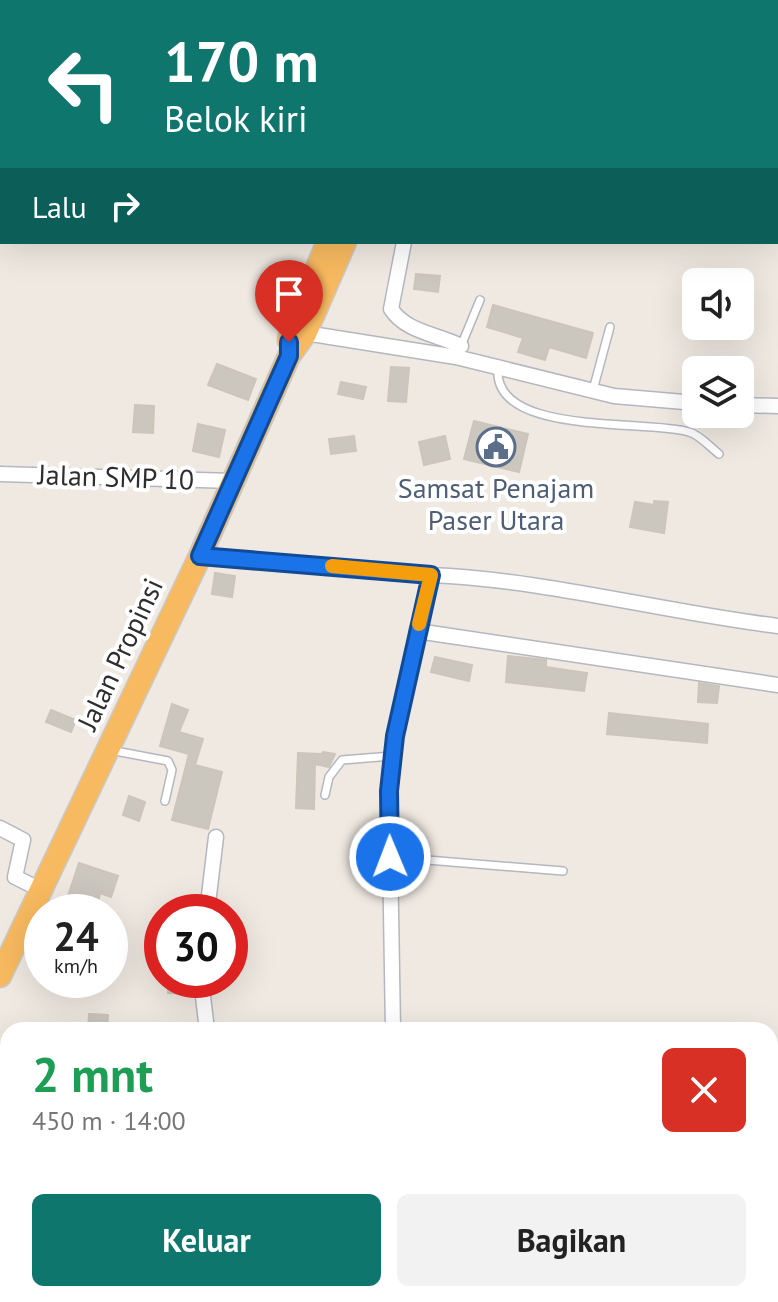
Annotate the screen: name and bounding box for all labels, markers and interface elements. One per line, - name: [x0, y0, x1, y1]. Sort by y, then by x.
- text: 170 m: [164, 25, 319, 97]
- icon: left: [32, 32, 136, 136]
- text: Belok kiri: [164, 95, 308, 142]
- icon: right: [103, 184, 147, 228]
- text: Lalu: [32, 187, 87, 226]
- pin: [255, 260, 323, 342]
- map controls: [682, 268, 754, 428]
- button: sound: [682, 268, 754, 340]
- icon: arrive: [267, 272, 311, 316]
- button: layers: [682, 356, 754, 428]
- public building icon: Samsat Penajam Paser Utara: [475, 426, 517, 468]
- street label: Jalan SMP 10: [36, 455, 195, 498]
- place label: Samsat Penajam Paser Utara: [398, 469, 594, 538]
- street label: Jalan Propinsi: [68, 572, 171, 737]
- position arrow: [348, 815, 432, 899]
- speed limit sign: 30: [144, 894, 248, 998]
- text: 24: [53, 910, 99, 962]
- text: km/h: [54, 953, 98, 979]
- text: 2 mnt: [32, 1043, 153, 1105]
- button: close: [662, 1048, 746, 1132]
- text: 450 m · 14:00: [32, 1104, 186, 1137]
- button: Keluar: [32, 1194, 381, 1286]
- button: Bagikan: [397, 1194, 746, 1286]

